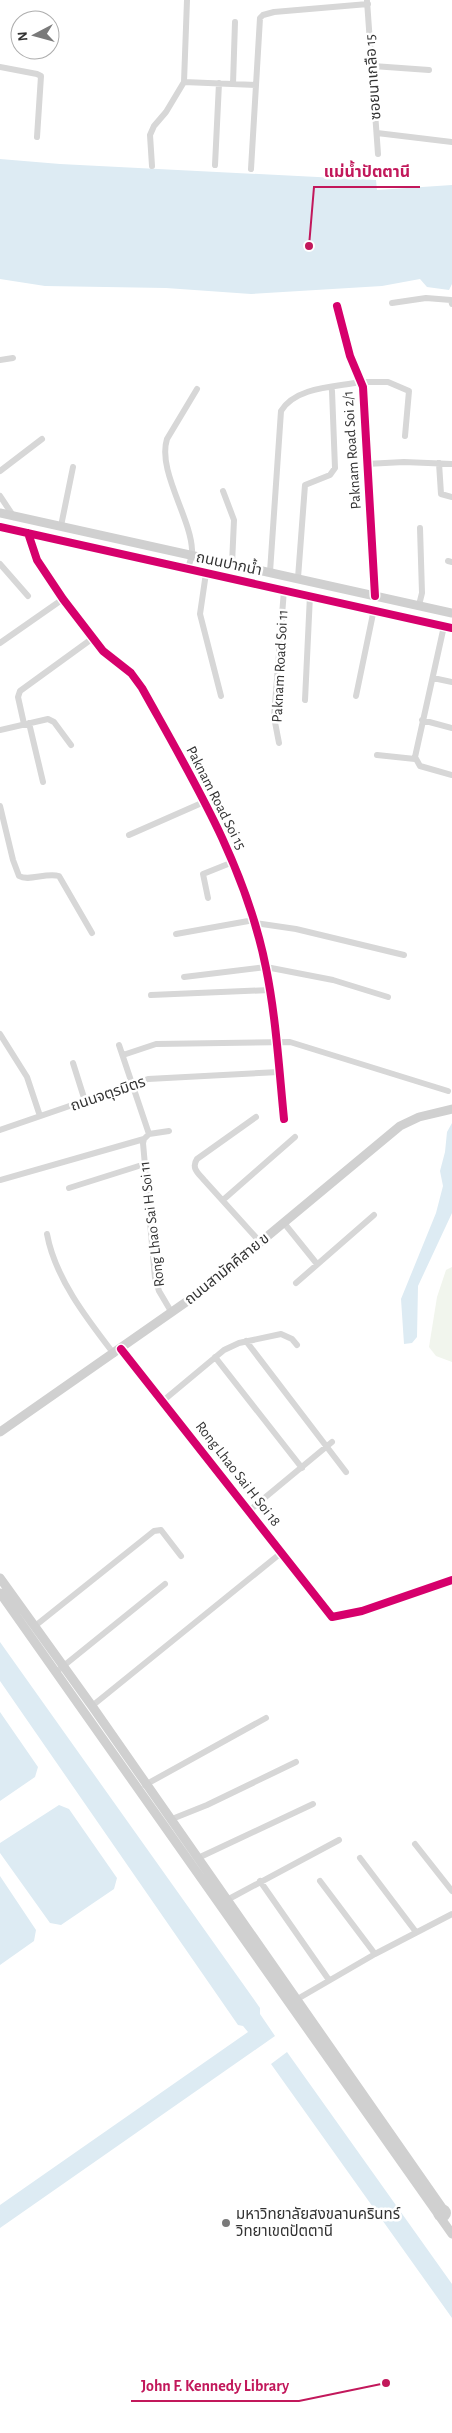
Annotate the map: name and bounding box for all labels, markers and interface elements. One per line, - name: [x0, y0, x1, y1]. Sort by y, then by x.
- north arrow: [10, 10, 60, 60]
- text: N: [16, 31, 31, 42]
- street label: ซอยนาเกลือ 15: [362, 34, 383, 120]
- callout: แม่น้ำปัตตานี: [314, 156, 420, 187]
- text: แม่น้ำปัตตานี: [324, 160, 410, 180]
- street label: Paknam Road Soi 2/1: [340, 390, 364, 510]
- street label: ถนนปากน้ำ: [195, 546, 264, 578]
- street label: Paknam Road Soi 11: [270, 609, 290, 723]
- street label: Paknam Road Soi 15: [183, 744, 249, 852]
- street label: ถนนจตุรมิตร: [69, 1074, 148, 1115]
- street label: Rong Lhao Sai H Soi 11: [137, 1160, 167, 1288]
- street label: ถนนสามัคคีสาย ข: [181, 1230, 272, 1308]
- street label: Rong Lhao Sai H Soi 18: [193, 1419, 283, 1529]
- place label: มหาวิทยาลัยสงขลานครินทร์ วิทยาเขตปัตตานี: [236, 2206, 401, 2239]
- marker: มหาวิทยาลัยสงขลานครินทร์ วิทยาเขตปัตตานี: [220, 2217, 232, 2229]
- callout: John F. Kennedy Library: [131, 2370, 299, 2401]
- text: John F. Kennedy Library: [141, 2378, 290, 2395]

